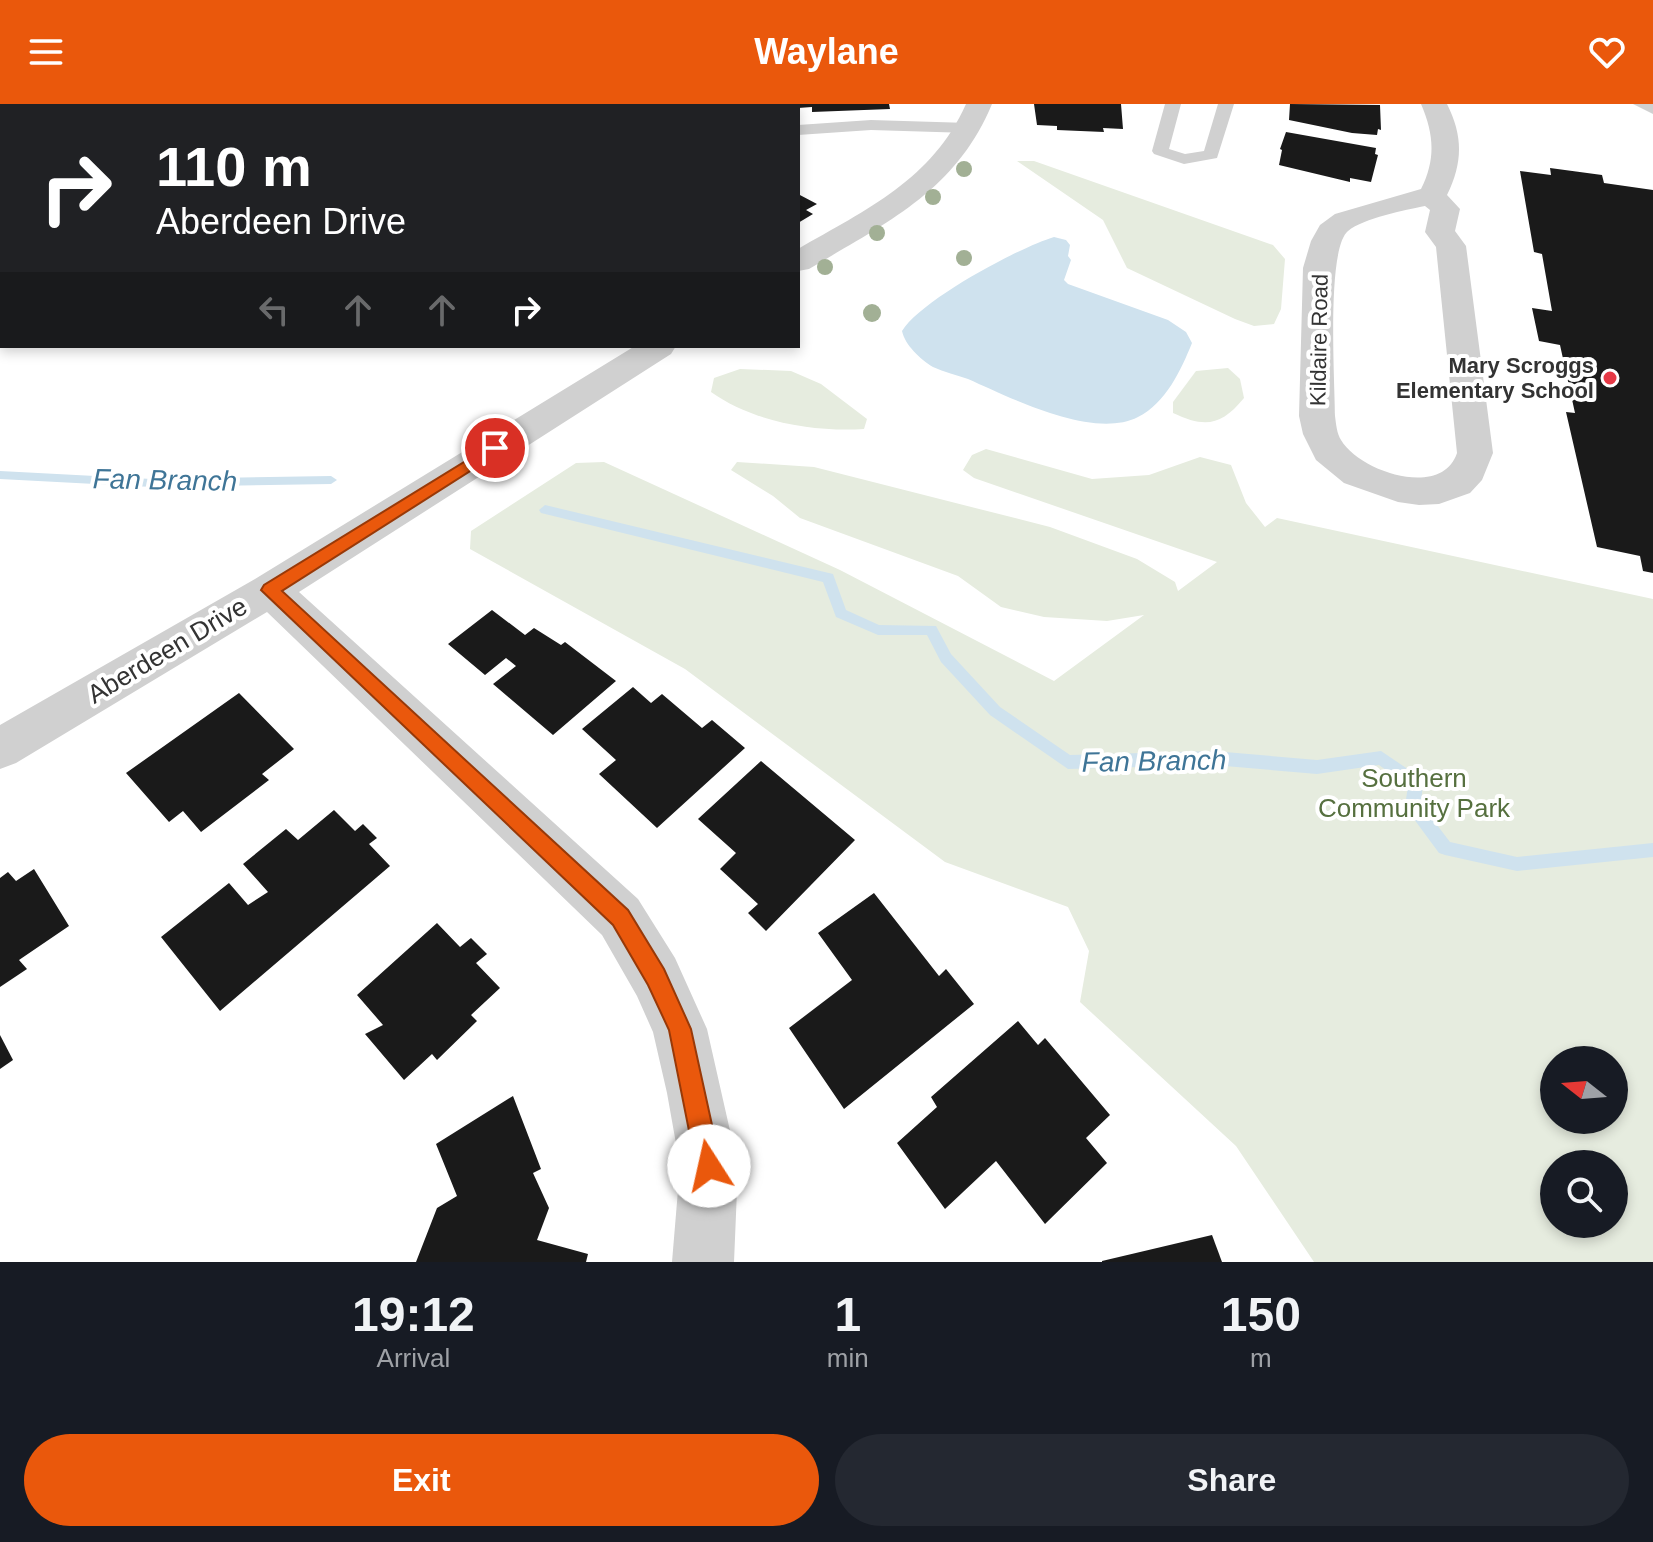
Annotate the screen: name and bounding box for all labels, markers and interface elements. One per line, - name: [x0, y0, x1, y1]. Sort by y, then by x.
- icon: menu: [24, 30, 68, 74]
- icon: heart: [1585, 30, 1629, 74]
- text: Waylane: [754, 31, 899, 72]
- text: 110 m: [156, 135, 312, 198]
- icon: right: [24, 136, 128, 240]
- text: Aberdeen Drive: [156, 201, 406, 242]
- street label: Kildaire Road: [1305, 274, 1333, 406]
- icon: left: [252, 288, 296, 332]
- icon: ahead: [336, 288, 380, 332]
- icon: ahead: [420, 288, 464, 332]
- icon: right: [504, 288, 548, 332]
- place label: Mary Scroggs Elementary School: [1396, 353, 1594, 403]
- marker: Mary Scroggs Elementary School: [1601, 369, 1619, 387]
- pin: [461, 414, 529, 482]
- icon: arrive: [473, 426, 517, 470]
- water label: Fan Branch: [92, 463, 238, 497]
- street label: Aberdeen Drive: [82, 591, 252, 709]
- water label: Fan Branch: [1081, 744, 1227, 778]
- park label: Southern Community Park: [1318, 763, 1511, 823]
- north arrow: [1540, 1046, 1628, 1134]
- map controls: [1540, 1046, 1628, 1238]
- position arrow: [667, 1124, 751, 1208]
- button: search: [1540, 1150, 1628, 1238]
- text: 19:12: [352, 1288, 475, 1341]
- text: 1: [834, 1288, 861, 1341]
- text: 150: [1221, 1288, 1301, 1341]
- text: Arrival: [377, 1343, 450, 1373]
- text: min: [827, 1343, 869, 1373]
- text: m: [1250, 1343, 1272, 1373]
- button: Exit: [24, 1434, 819, 1526]
- button: Share: [835, 1434, 1629, 1526]

